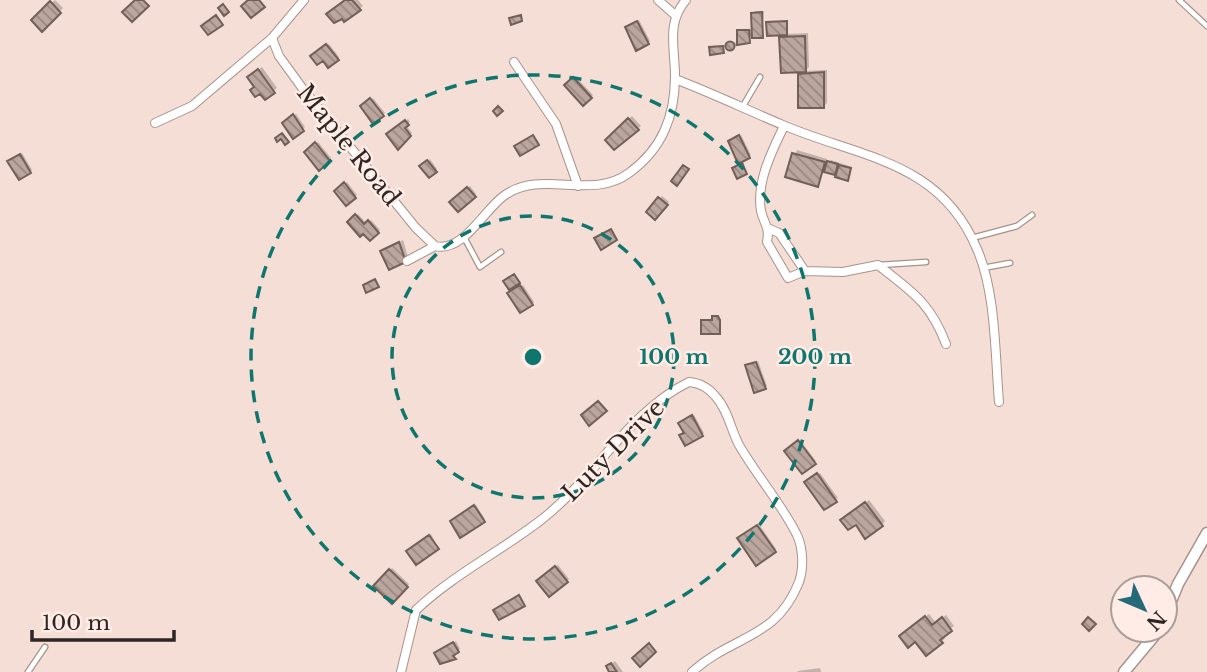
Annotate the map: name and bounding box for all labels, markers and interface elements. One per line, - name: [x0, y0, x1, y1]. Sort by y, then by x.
- street label: Maple Road: [291, 78, 407, 212]
- text: 100 m: [639, 344, 709, 370]
- text: 200 m: [778, 344, 852, 370]
- centre of rings: [521, 345, 545, 369]
- street label: Luty Drive: [556, 393, 670, 507]
- north arrow: [1109, 574, 1179, 644]
- scale bar: [32, 598, 173, 642]
- text: N: [1141, 606, 1170, 635]
- text: 100 m: [42, 610, 110, 636]

